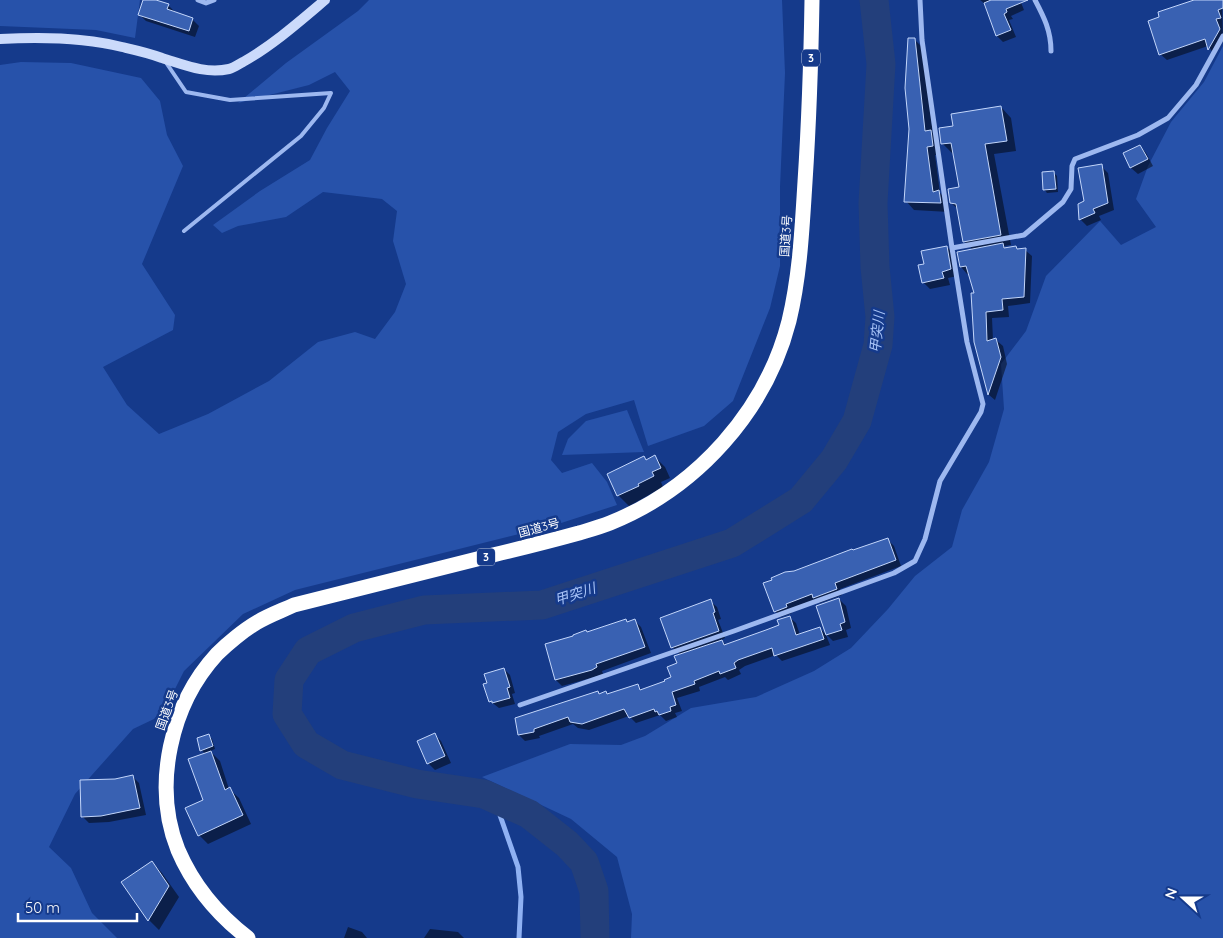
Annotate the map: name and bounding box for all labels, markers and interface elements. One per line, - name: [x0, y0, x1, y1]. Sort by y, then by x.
- road number: 3: [802, 49, 820, 66]
- street label: 国道3号: [777, 214, 794, 258]
- water label: 甲突川: [866, 308, 888, 354]
- street label: 国道3号: [517, 515, 561, 540]
- road number: 3: [477, 548, 495, 566]
- water label: 甲突川: [552, 578, 600, 609]
- street label: 国道3号: [152, 687, 181, 732]
- north arrow: [1158, 873, 1208, 923]
- text: N: [1161, 885, 1181, 901]
- scale bar: [18, 890, 136, 922]
- text: 50 m: [25, 898, 60, 917]

